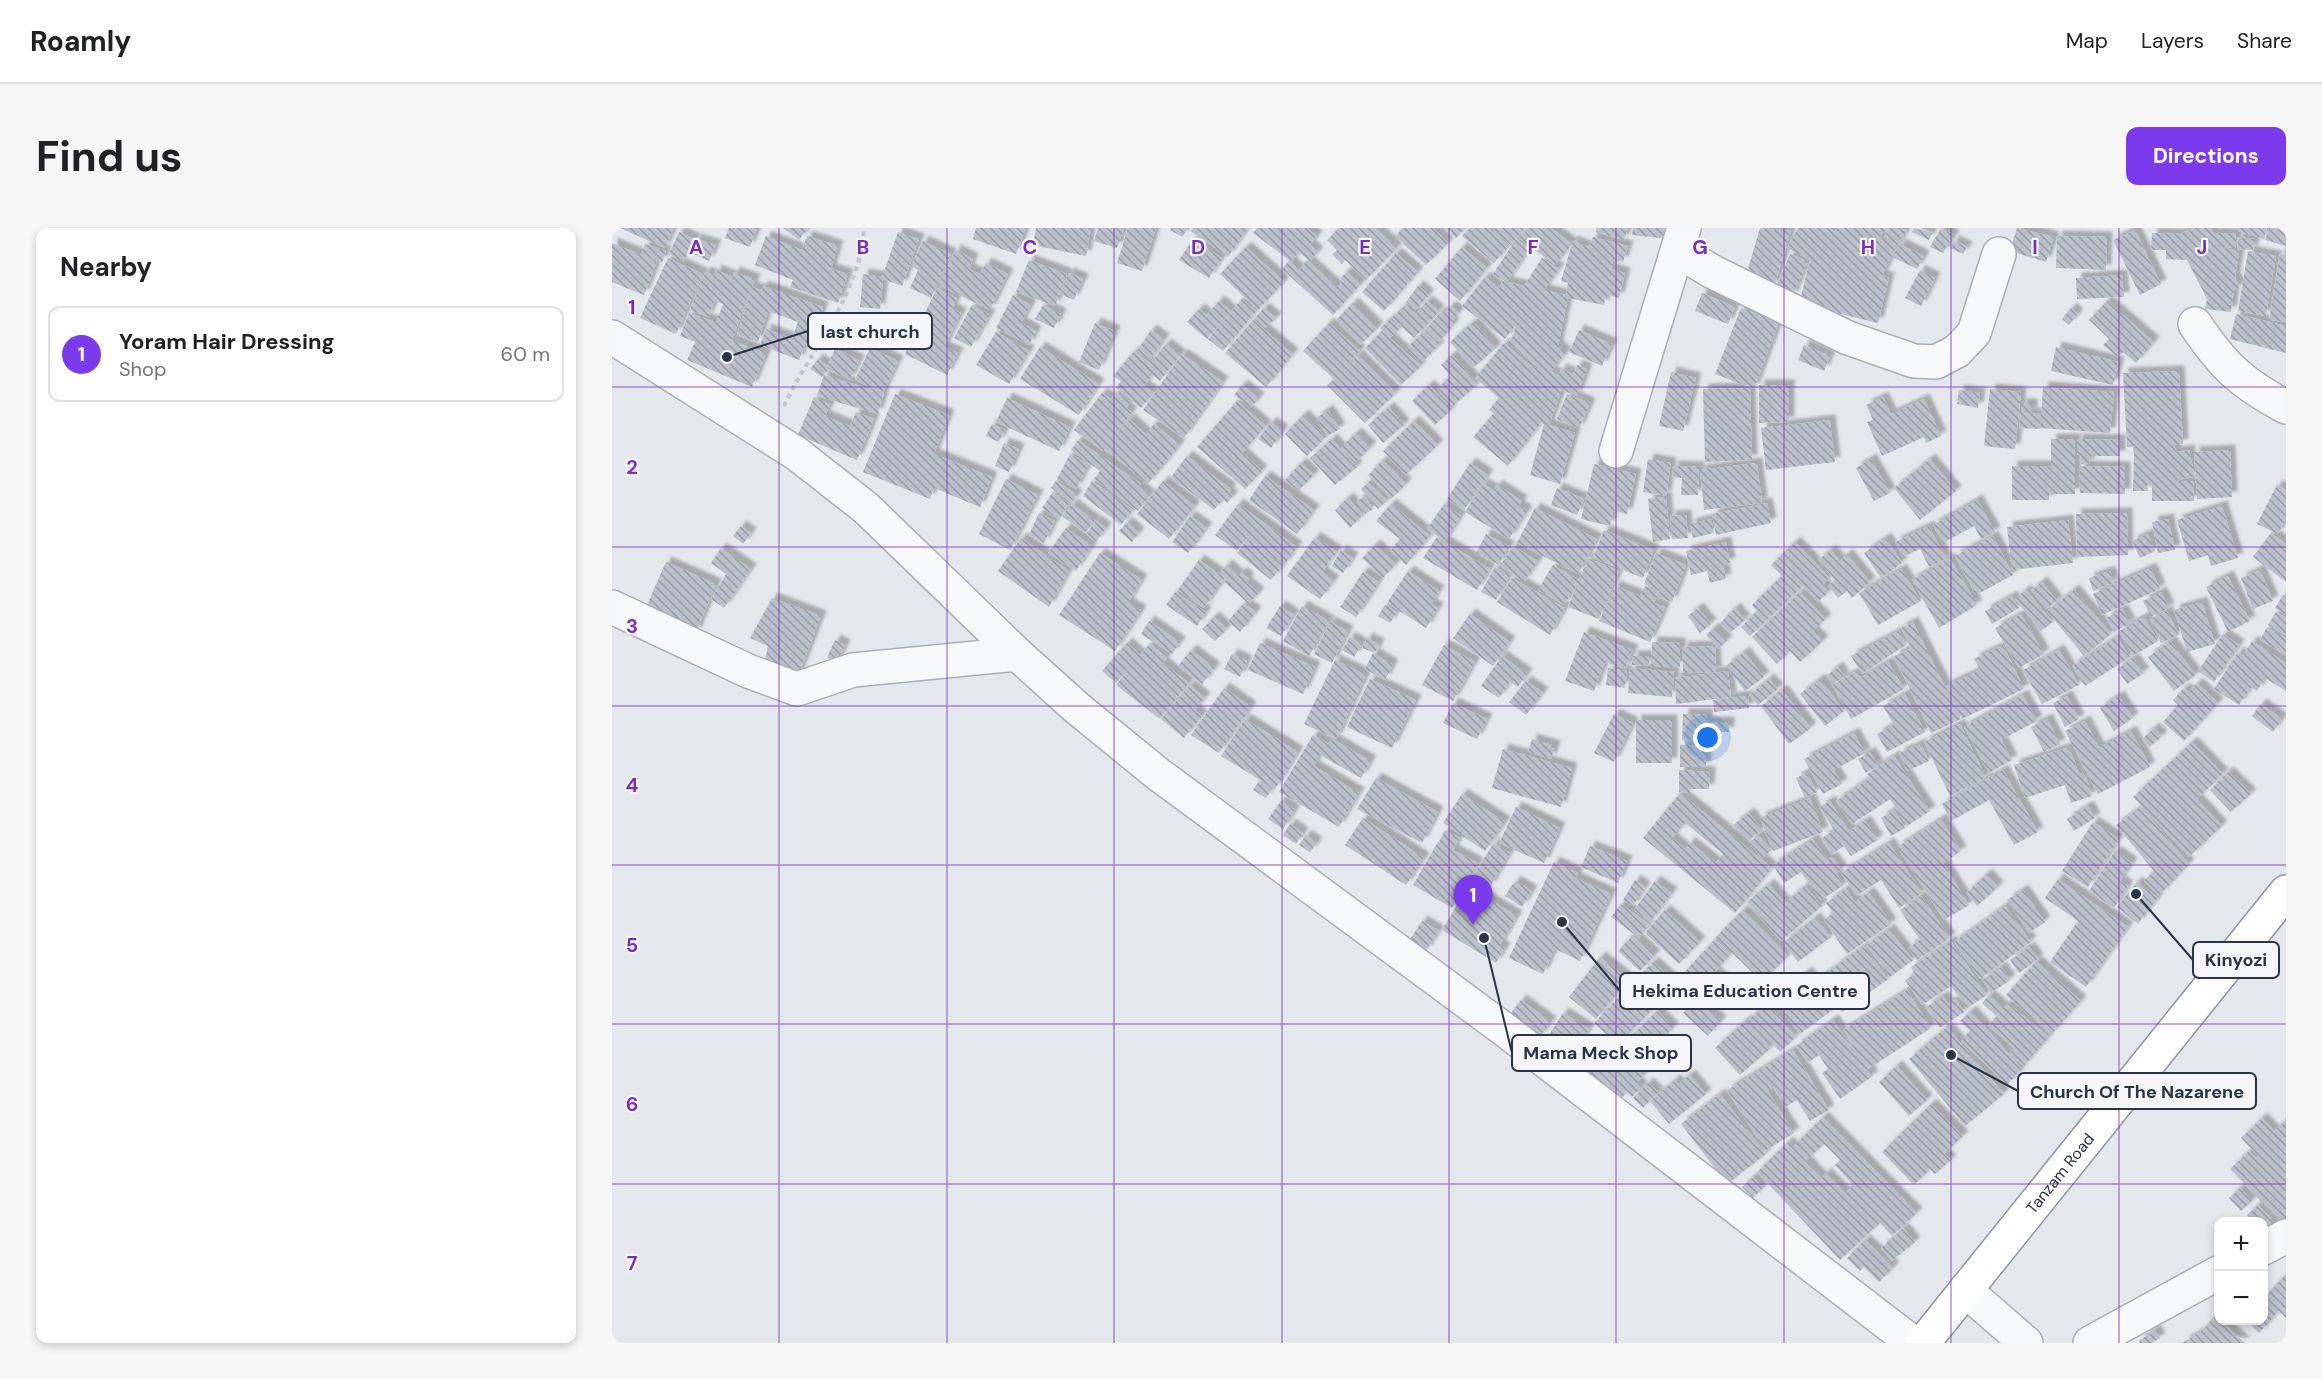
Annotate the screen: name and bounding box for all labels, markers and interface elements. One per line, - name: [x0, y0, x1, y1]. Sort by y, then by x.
- text: Roamly: [30, 23, 131, 60]
- text: Map: [2066, 27, 2108, 55]
- text: Layers: [2141, 27, 2204, 55]
- text: Share: [2237, 27, 2292, 55]
- button: Directions: [2126, 127, 2286, 185]
- text: Find us: [36, 129, 182, 184]
- text: A: [689, 234, 703, 260]
- text: B: [857, 234, 869, 260]
- text: C: [1023, 234, 1037, 260]
- text: D: [1191, 234, 1205, 260]
- text: E: [1359, 234, 1371, 260]
- text: F: [1527, 234, 1539, 260]
- text: G: [1692, 234, 1708, 260]
- text: H: [1861, 234, 1875, 260]
- text: I: [2032, 234, 2038, 260]
- text: J: [2197, 234, 2207, 260]
- text: Nearby: [60, 250, 152, 284]
- text: 1: [628, 294, 636, 320]
- callout: last church: [808, 313, 932, 349]
- text: last church: [820, 320, 920, 344]
- text: Yoram Hair Dressing: [119, 327, 335, 356]
- text: 1: [78, 341, 85, 367]
- text: 60 m: [501, 341, 550, 367]
- text: Shop: [119, 356, 166, 382]
- text: 2: [626, 454, 638, 480]
- text: 3: [626, 613, 638, 639]
- your location: [1693, 723, 1722, 752]
- text: 4: [626, 772, 639, 798]
- pin: 1: [1454, 876, 1492, 925]
- text: 5: [626, 932, 638, 958]
- callout: Kinyozi: [2193, 942, 2279, 978]
- text: Kinyozi: [2205, 948, 2267, 972]
- callout: Hekima Education Centre: [1620, 973, 1869, 1009]
- text: Hekima Education Centre: [1632, 979, 1858, 1003]
- callout: Mama Meck Shop: [1512, 1035, 1691, 1071]
- text: Mama Meck Shop: [1523, 1041, 1679, 1065]
- callout: Church Of The Nazarene: [2018, 1073, 2256, 1109]
- text: Church Of The Nazarene: [2030, 1080, 2244, 1104]
- text: 6: [626, 1091, 638, 1117]
- street label: Tanzam Road: [2021, 1129, 2099, 1218]
- map controls: [2214, 1217, 2268, 1325]
- button: +: [2214, 1217, 2268, 1271]
- text: 7: [627, 1250, 638, 1276]
- button: −: [2214, 1271, 2268, 1325]

